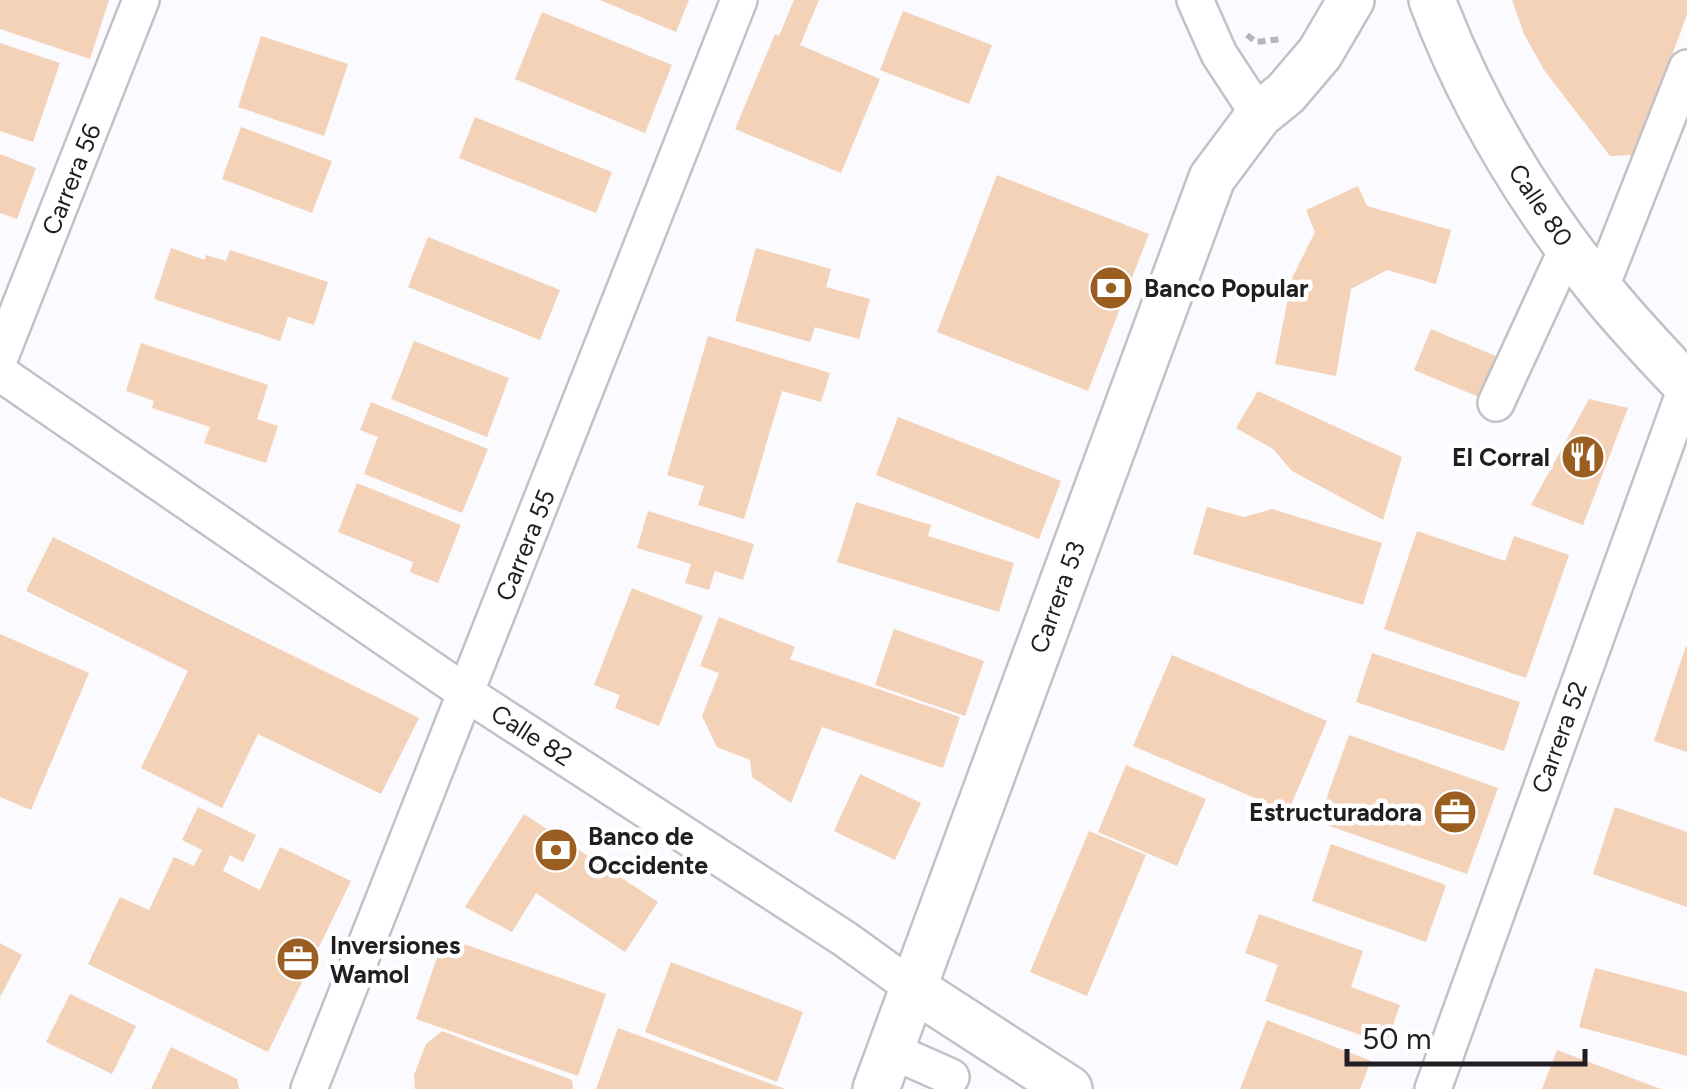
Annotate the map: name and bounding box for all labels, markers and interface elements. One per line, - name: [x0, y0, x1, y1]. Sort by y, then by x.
- street label: Carrera 56: [35, 119, 107, 239]
- street label: Calle 80: [1503, 158, 1579, 252]
- bank icon: Banco Popular: [1088, 265, 1134, 311]
- place label: Banco Popular: [1144, 273, 1309, 303]
- restaurant icon: El Corral: [1560, 434, 1606, 480]
- place label: El Corral: [1452, 442, 1550, 472]
- street label: Carrera 55: [489, 485, 561, 605]
- street label: Carrera 53: [1023, 537, 1091, 657]
- street label: Carrera 52: [1525, 677, 1593, 797]
- street label: Calle 82: [486, 698, 578, 772]
- office icon: Estructuradora: [1432, 789, 1478, 835]
- place label: Estructuradora: [1249, 797, 1422, 827]
- place label: Banco de Occidente: [588, 821, 708, 880]
- bank icon: Banco de Occidente: [533, 827, 579, 873]
- place label: Inversiones Wamol: [330, 930, 461, 989]
- office icon: Inversiones Wamol: [275, 936, 321, 982]
- scale bar: [1347, 1004, 1584, 1066]
- text: 50 m: [1362, 1020, 1431, 1057]

